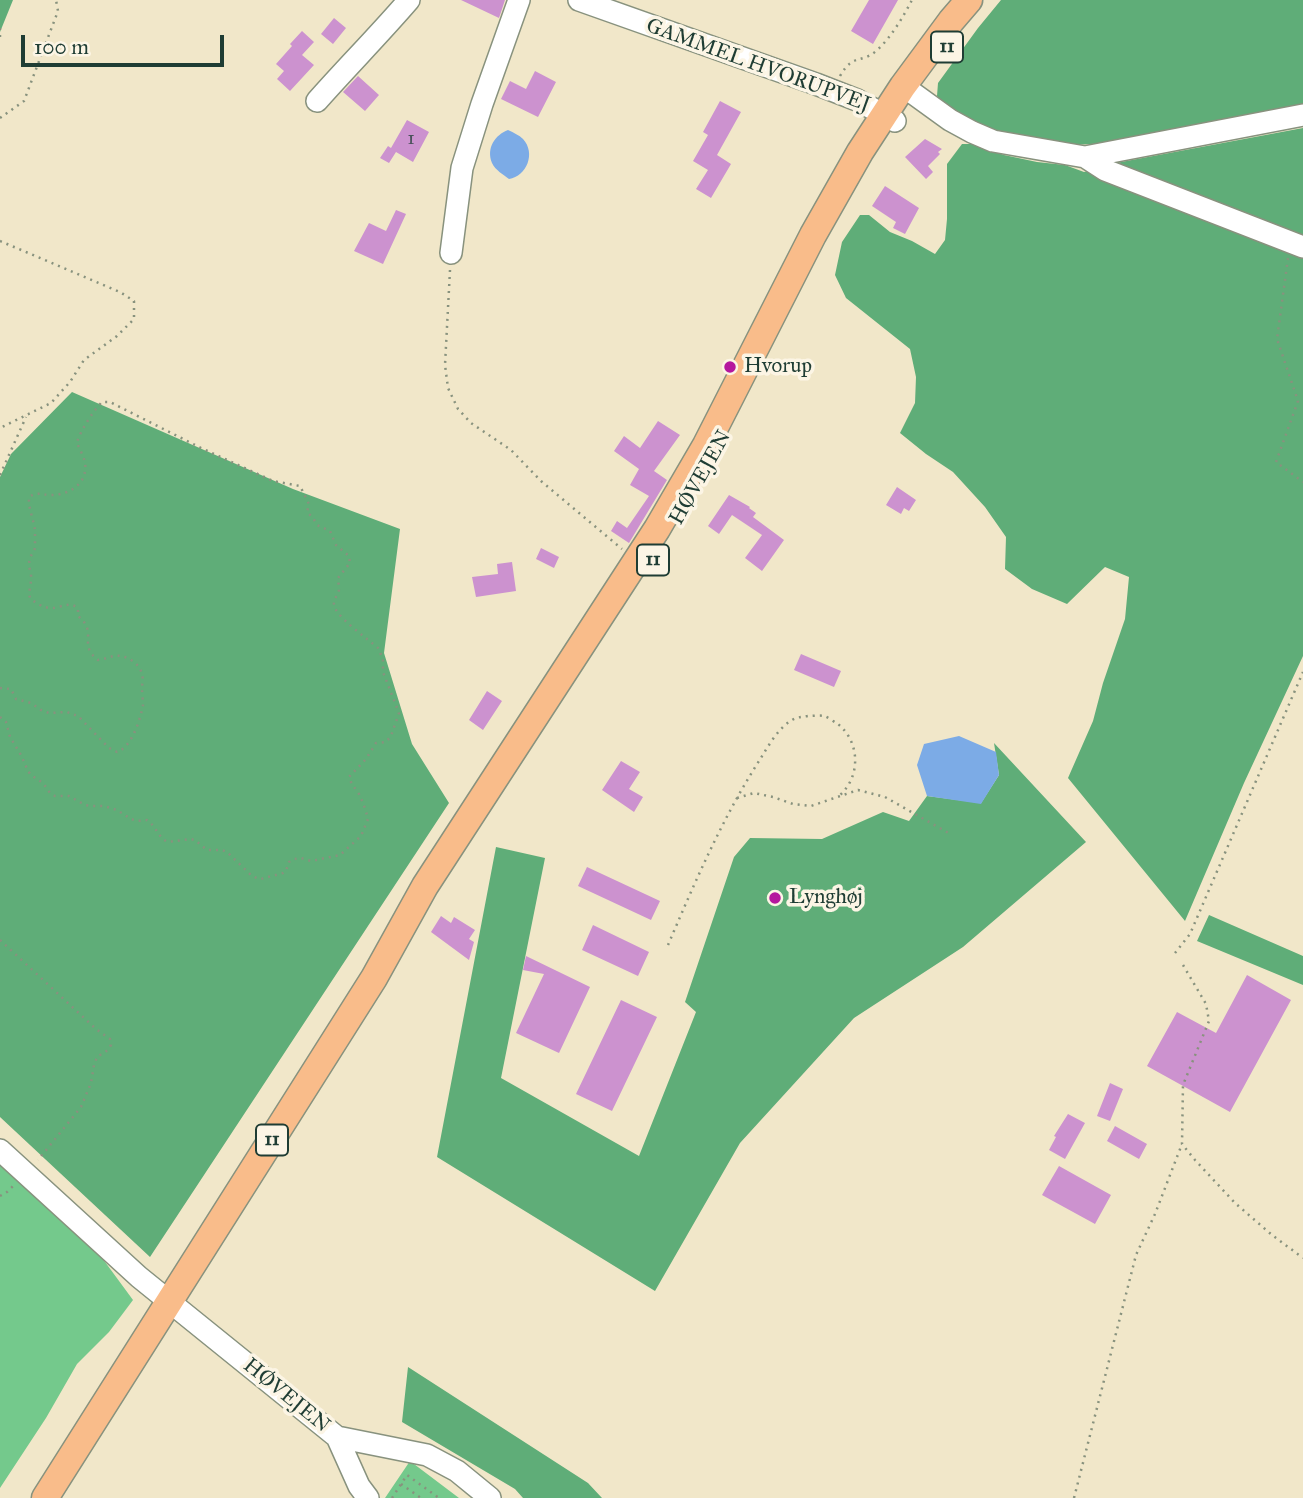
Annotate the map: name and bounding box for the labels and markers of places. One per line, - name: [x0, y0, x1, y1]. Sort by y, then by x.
- place label: Hvorup: [744, 354, 812, 380]
- marker: Hvorup: [722, 359, 738, 375]
- place label: Lynghøj: [789, 885, 863, 911]
- marker: Lynghøj: [767, 890, 783, 906]

